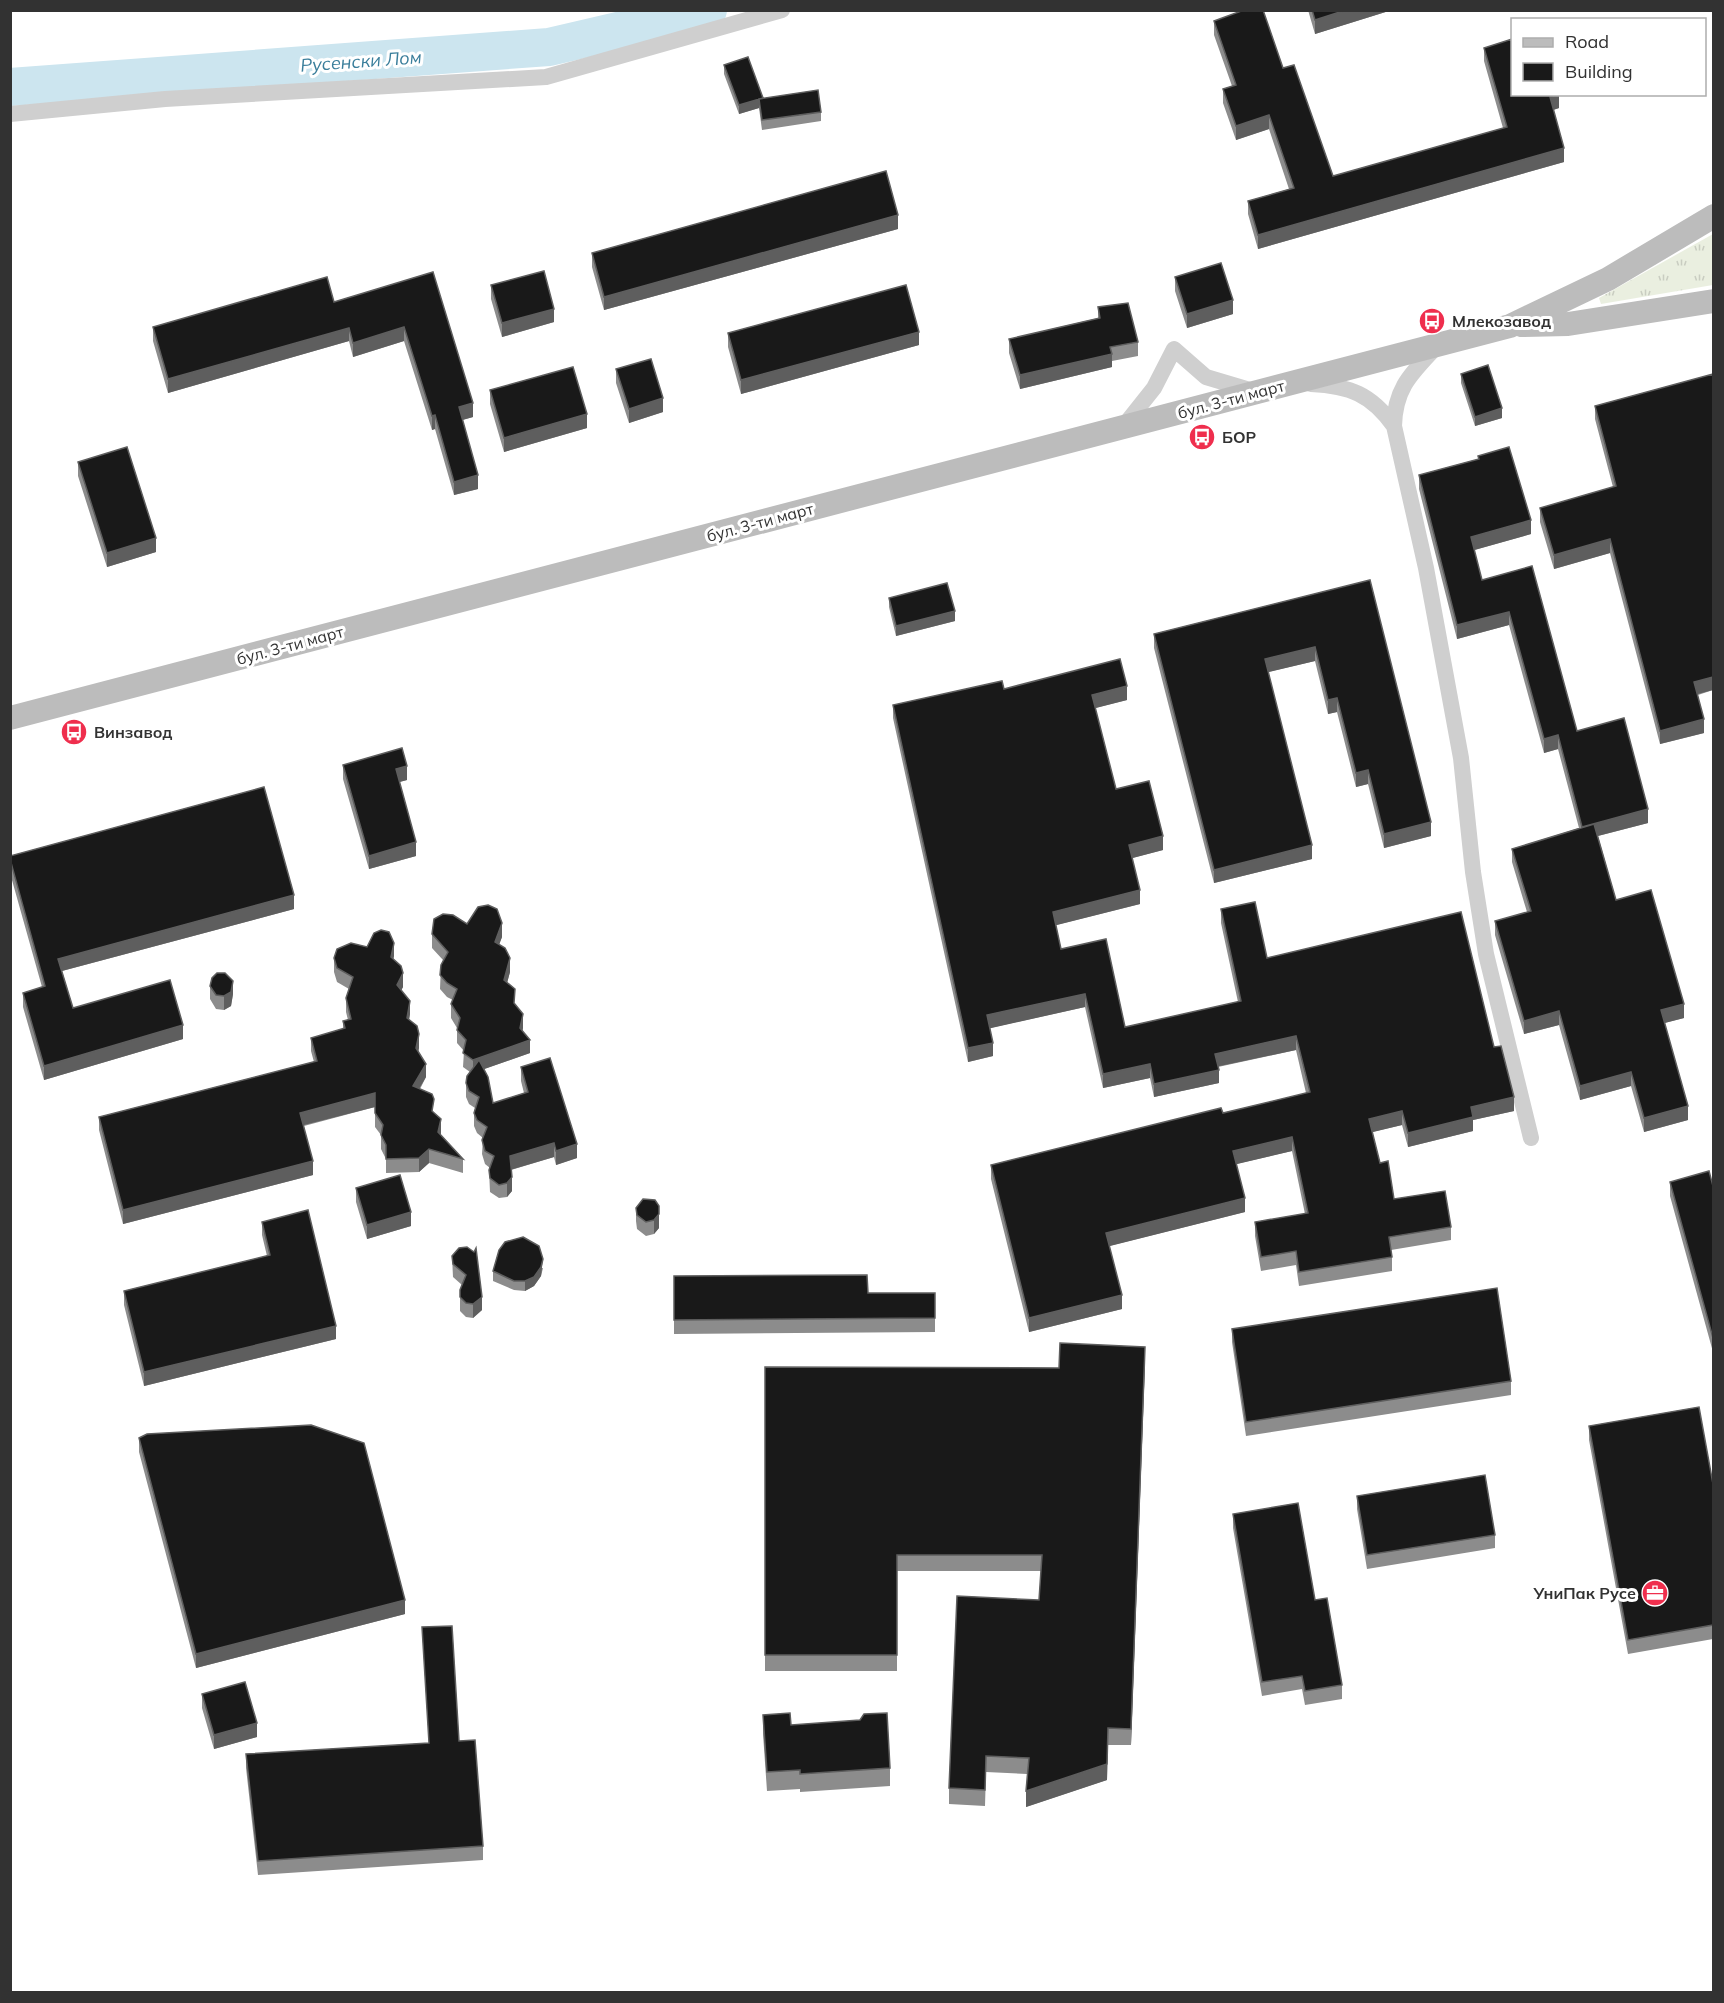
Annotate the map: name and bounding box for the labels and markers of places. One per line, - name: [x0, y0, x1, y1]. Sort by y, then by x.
- bus stop icon: Млекозавод: [1417, 306, 1447, 336]
- place label: Млекозавод: [1452, 311, 1551, 331]
- bus stop icon: БОР: [1187, 422, 1217, 452]
- place label: БОР: [1222, 427, 1257, 447]
- bus stop icon: Винзавод: [59, 717, 89, 747]
- place label: Винзавод: [94, 722, 172, 742]
- office icon: УниПак Русе: [1640, 1578, 1670, 1608]
- place label: УниПак Русе: [1532, 1583, 1636, 1603]

